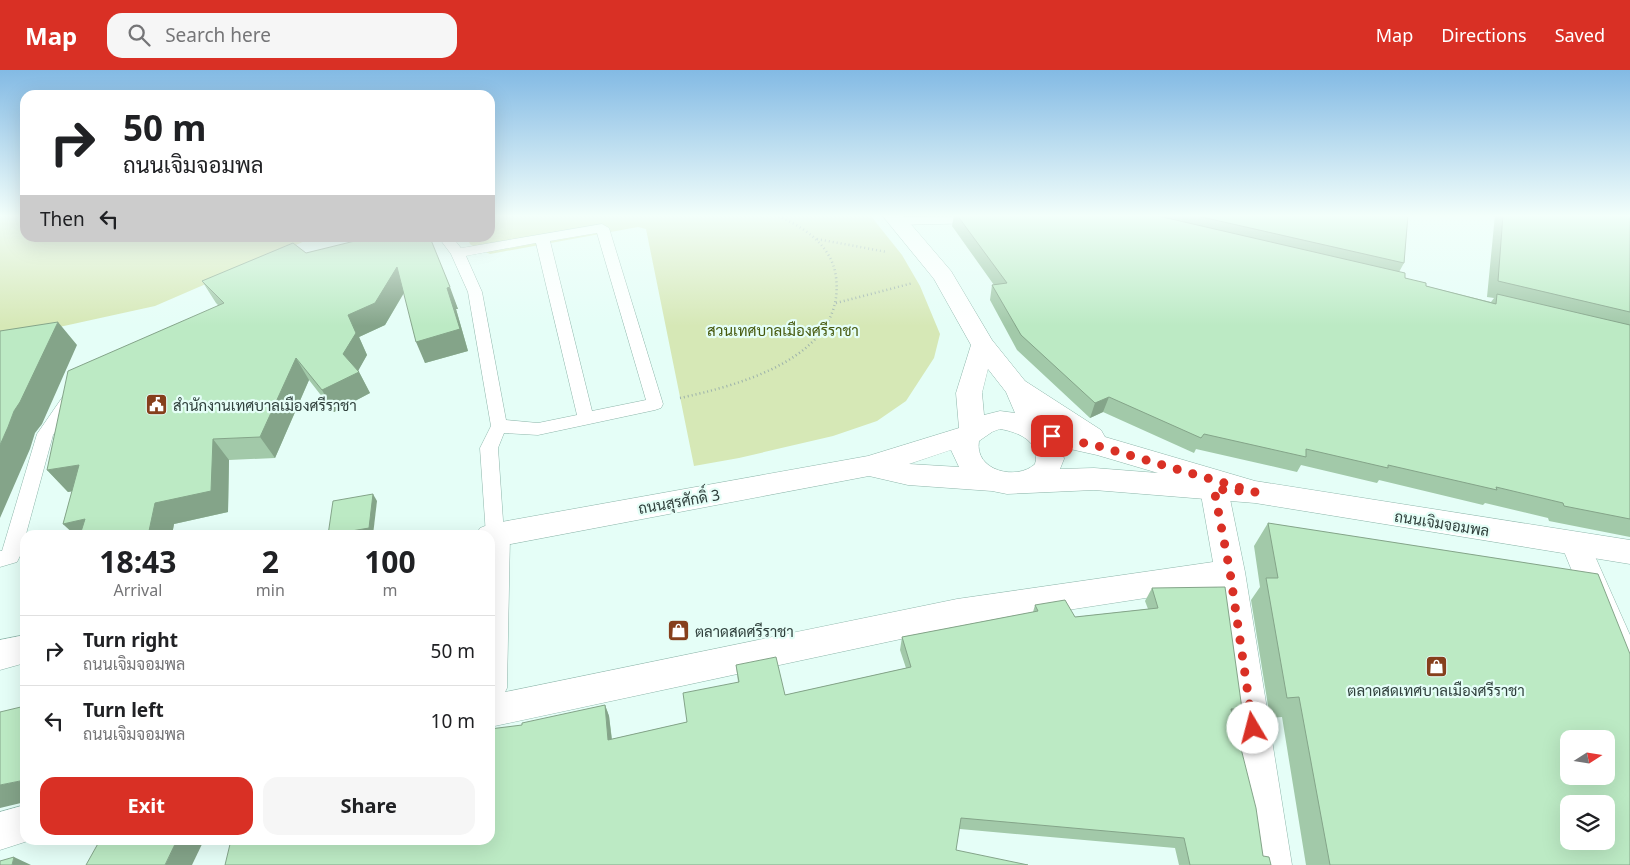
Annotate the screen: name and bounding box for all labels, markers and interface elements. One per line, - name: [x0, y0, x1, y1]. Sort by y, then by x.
- search box: [107, 13, 457, 58]
- text: Map: [25, 19, 77, 52]
- icon: search: [125, 21, 153, 49]
- text: Search here: [165, 22, 271, 48]
- text: Map: [1376, 23, 1413, 47]
- text: Directions: [1441, 23, 1527, 47]
- text: Saved: [1555, 23, 1605, 47]
- text: 50 m: [123, 104, 206, 151]
- icon: right: [40, 110, 105, 175]
- text: ถนนเจิมจอมพล: [123, 149, 264, 179]
- icon: left: [95, 205, 123, 233]
- text: Then: [40, 206, 85, 232]
- park label: สวนเทศบาลเมืองศรีราชา: [707, 320, 859, 340]
- public building icon: สำนักงานเทศบาลเมืองศรีราชา: [145, 393, 169, 417]
- place label: สำนักงานเทศบาลเมืองศรีราชา: [173, 395, 357, 415]
- pin: [1031, 415, 1073, 457]
- icon: arrive: [1038, 422, 1066, 450]
- street label: ถนนสุรศักดิ์ 3: [636, 480, 722, 520]
- street label: ถนนเจิมจอมพล: [1393, 506, 1491, 540]
- text: 18:43: [99, 541, 176, 582]
- text: 2: [262, 541, 279, 582]
- text: 100: [364, 541, 416, 582]
- text: Arrival: [113, 579, 162, 601]
- text: min: [256, 579, 285, 601]
- text: m: [382, 579, 397, 601]
- shop icon: ตลาดสดศรีราชา: [667, 619, 691, 643]
- place label: ตลาดสดศรีราชา: [695, 621, 794, 641]
- text: Turn right: [83, 627, 178, 653]
- icon: right: [40, 637, 68, 665]
- text: 50 m: [431, 638, 475, 664]
- text: ถนนเจิมจอมพล: [83, 653, 185, 675]
- shop icon: ตลาดสดเทศบาลเมืองศรีราชา: [1424, 655, 1448, 679]
- place label: ตลาดสดเทศบาลเมืองศรีราชา: [1347, 680, 1525, 700]
- text: Turn left: [83, 697, 164, 723]
- position arrow: [1226, 701, 1278, 753]
- icon: left: [40, 707, 68, 735]
- text: 10 m: [431, 708, 475, 734]
- text: ถนนเจิมจอมพล: [83, 723, 185, 745]
- north arrow: [1560, 730, 1615, 785]
- map controls: [1560, 730, 1615, 850]
- button: Exit: [40, 777, 253, 835]
- button: Share: [263, 777, 475, 835]
- button: layers: [1560, 795, 1615, 850]

